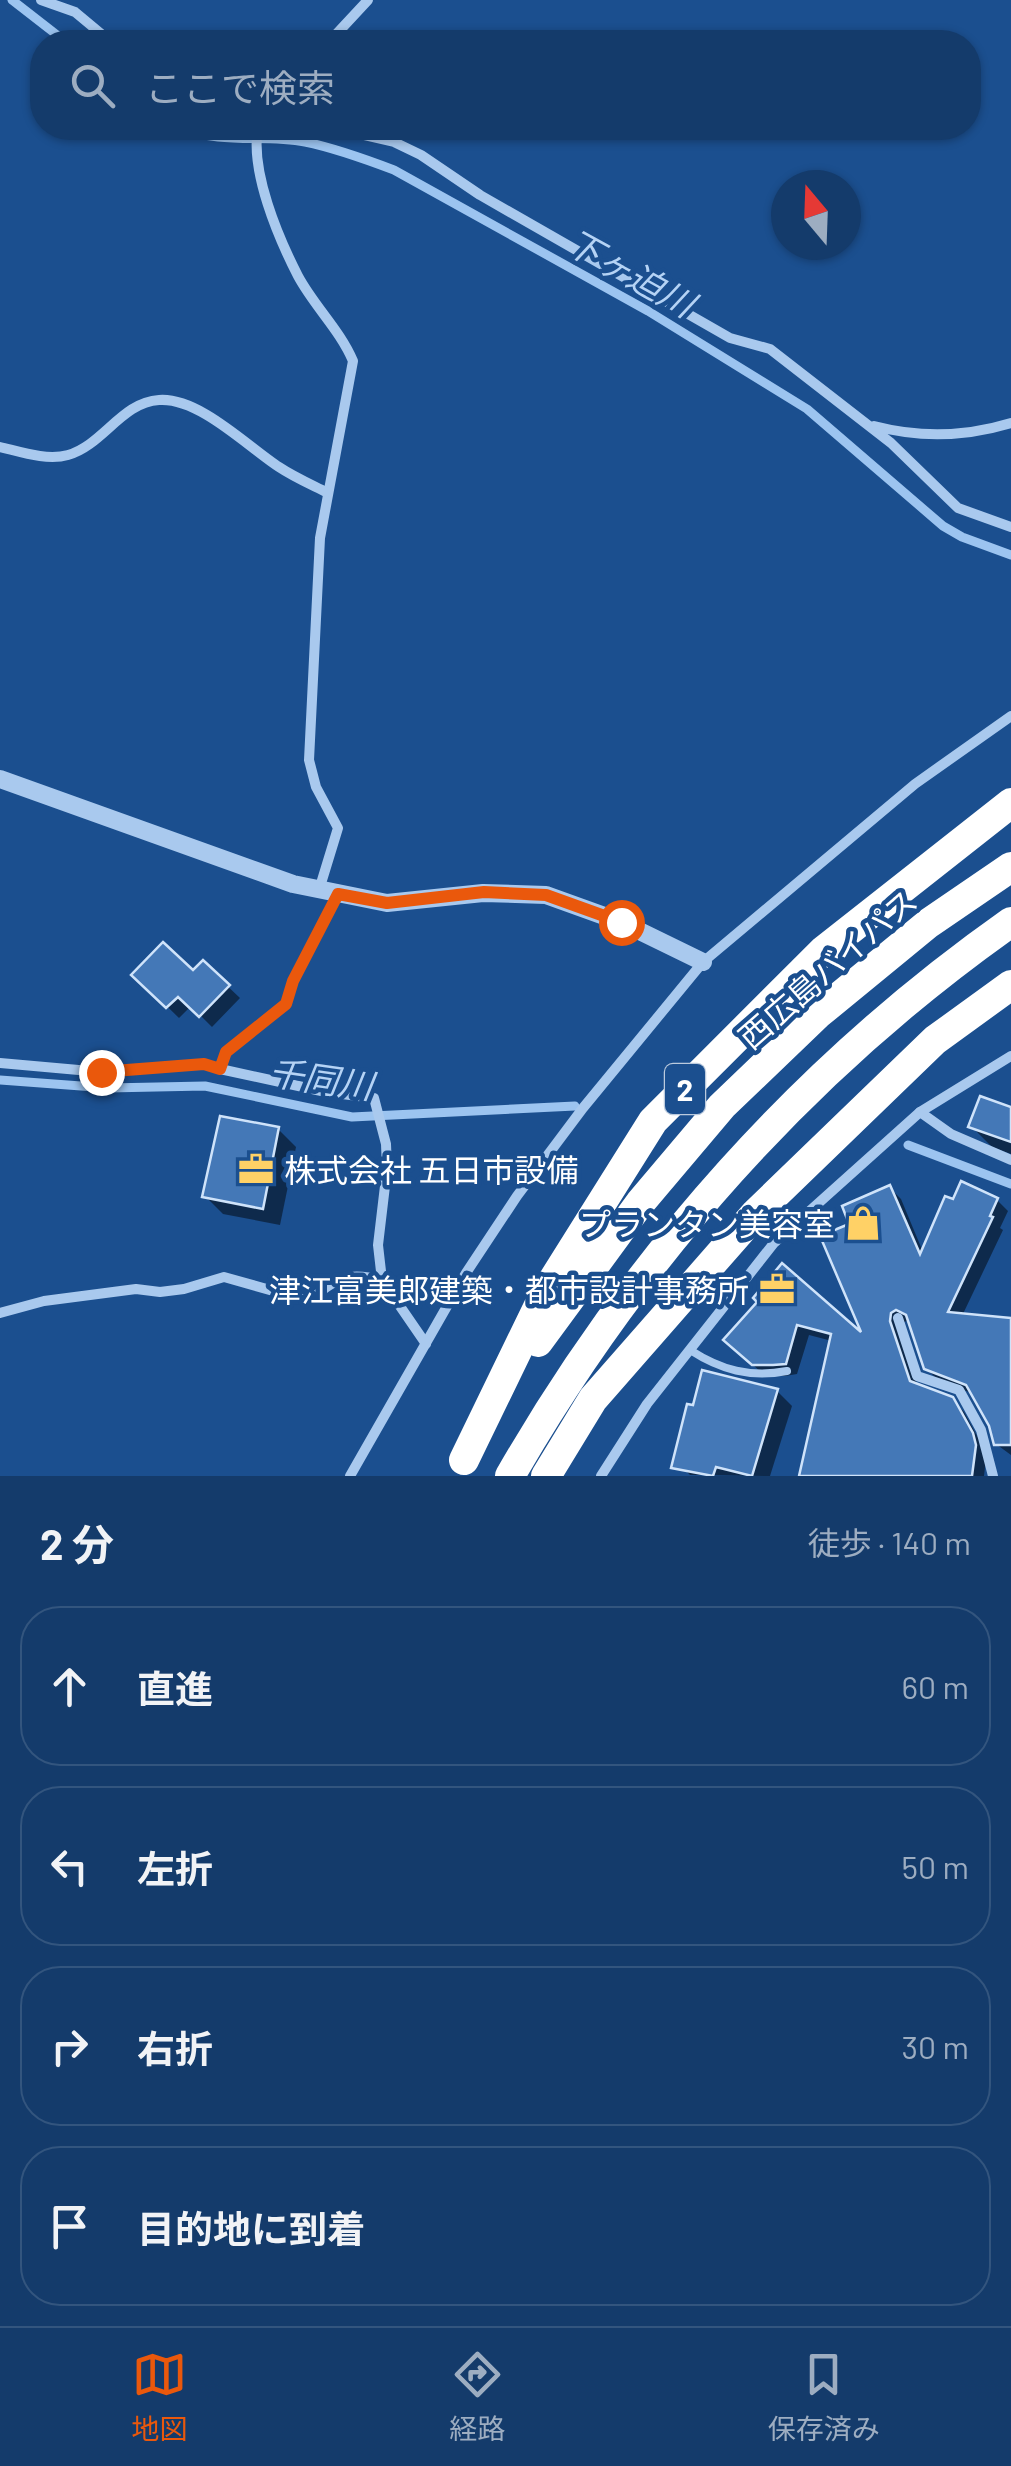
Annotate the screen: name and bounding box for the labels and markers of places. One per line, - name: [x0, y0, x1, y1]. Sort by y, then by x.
- office icon: 株式会社 五日市設備: [237, 1150, 275, 1188]
- place label: 株式会社 五日市設備: [284, 1150, 578, 1188]
- place label: プランタン美容室: [579, 1204, 835, 1242]
- shop icon: プランタン美容室: [844, 1204, 882, 1242]
- place label: 津江富美郎建築・都市設計事務所: [269, 1270, 749, 1308]
- office icon: 津江富美郎建築・都市設計事務所: [758, 1270, 796, 1308]

